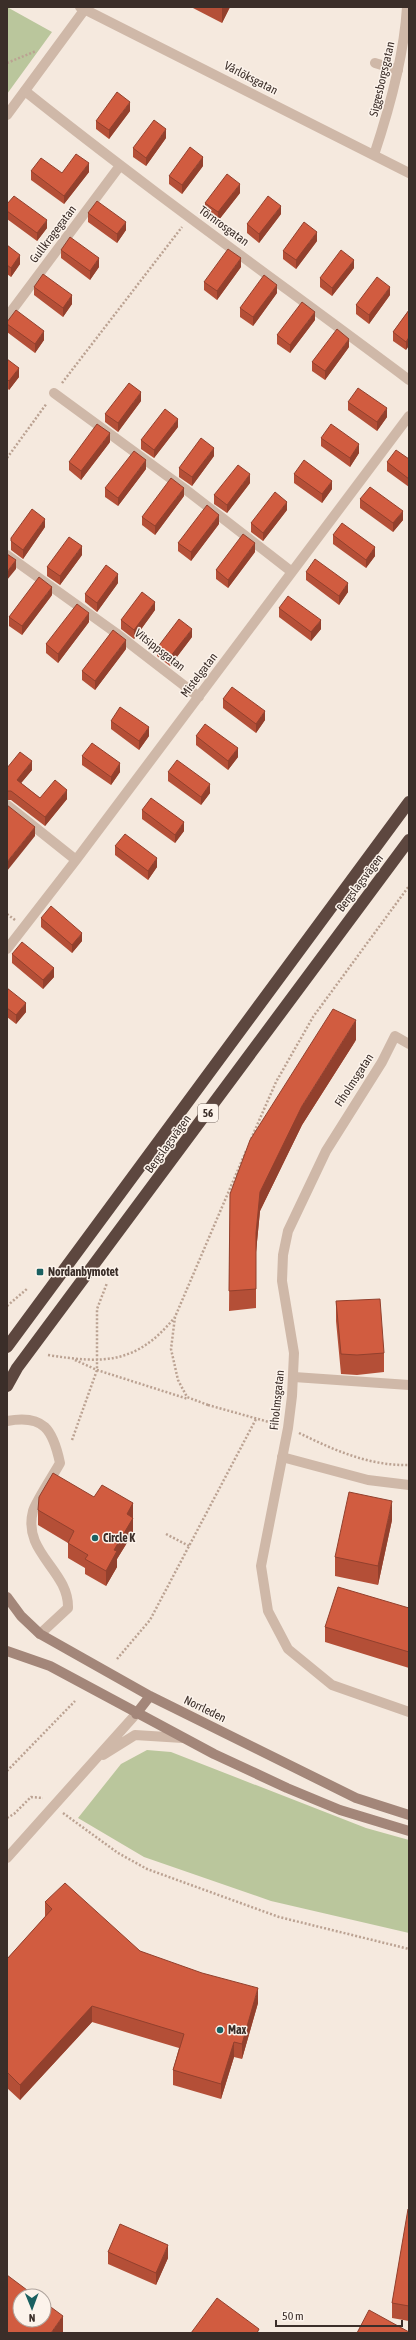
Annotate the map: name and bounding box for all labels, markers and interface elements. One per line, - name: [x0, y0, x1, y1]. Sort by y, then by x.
- street label: Siggesborgsgatan: [367, 40, 397, 118]
- street label: Vårlöksgatan: [222, 59, 280, 97]
- street label: Gullkragegatan: [27, 202, 79, 266]
- street label: Törnrosgatan: [196, 203, 252, 249]
- street label: Vitsippsgatan: [132, 626, 188, 674]
- street label: Mistelgatan: [178, 650, 220, 700]
- street label: Bergslagsvägen: [334, 851, 386, 915]
- street label: Fiholmsgatan: [332, 1051, 376, 1109]
- road number: 56: [198, 1104, 218, 1122]
- street label: Bergslagsvägen: [142, 1112, 194, 1176]
- place label: Nordanbymotet: [48, 1265, 119, 1279]
- marker: Nordanbymotet: [35, 1267, 45, 1277]
- street label: Fiholmsgatan: [267, 1369, 287, 1431]
- place label: Circle K: [103, 1531, 135, 1545]
- marker: Circle K: [90, 1533, 100, 1543]
- street label: Norrleden: [182, 1693, 228, 1725]
- place label: Max: [228, 2023, 247, 2037]
- marker: Max: [215, 2025, 225, 2035]
- north arrow: [12, 2288, 52, 2328]
- scale bar: [276, 2302, 402, 2328]
- text: 50 m: [282, 2309, 304, 2323]
- text: N: [29, 2312, 36, 2324]

